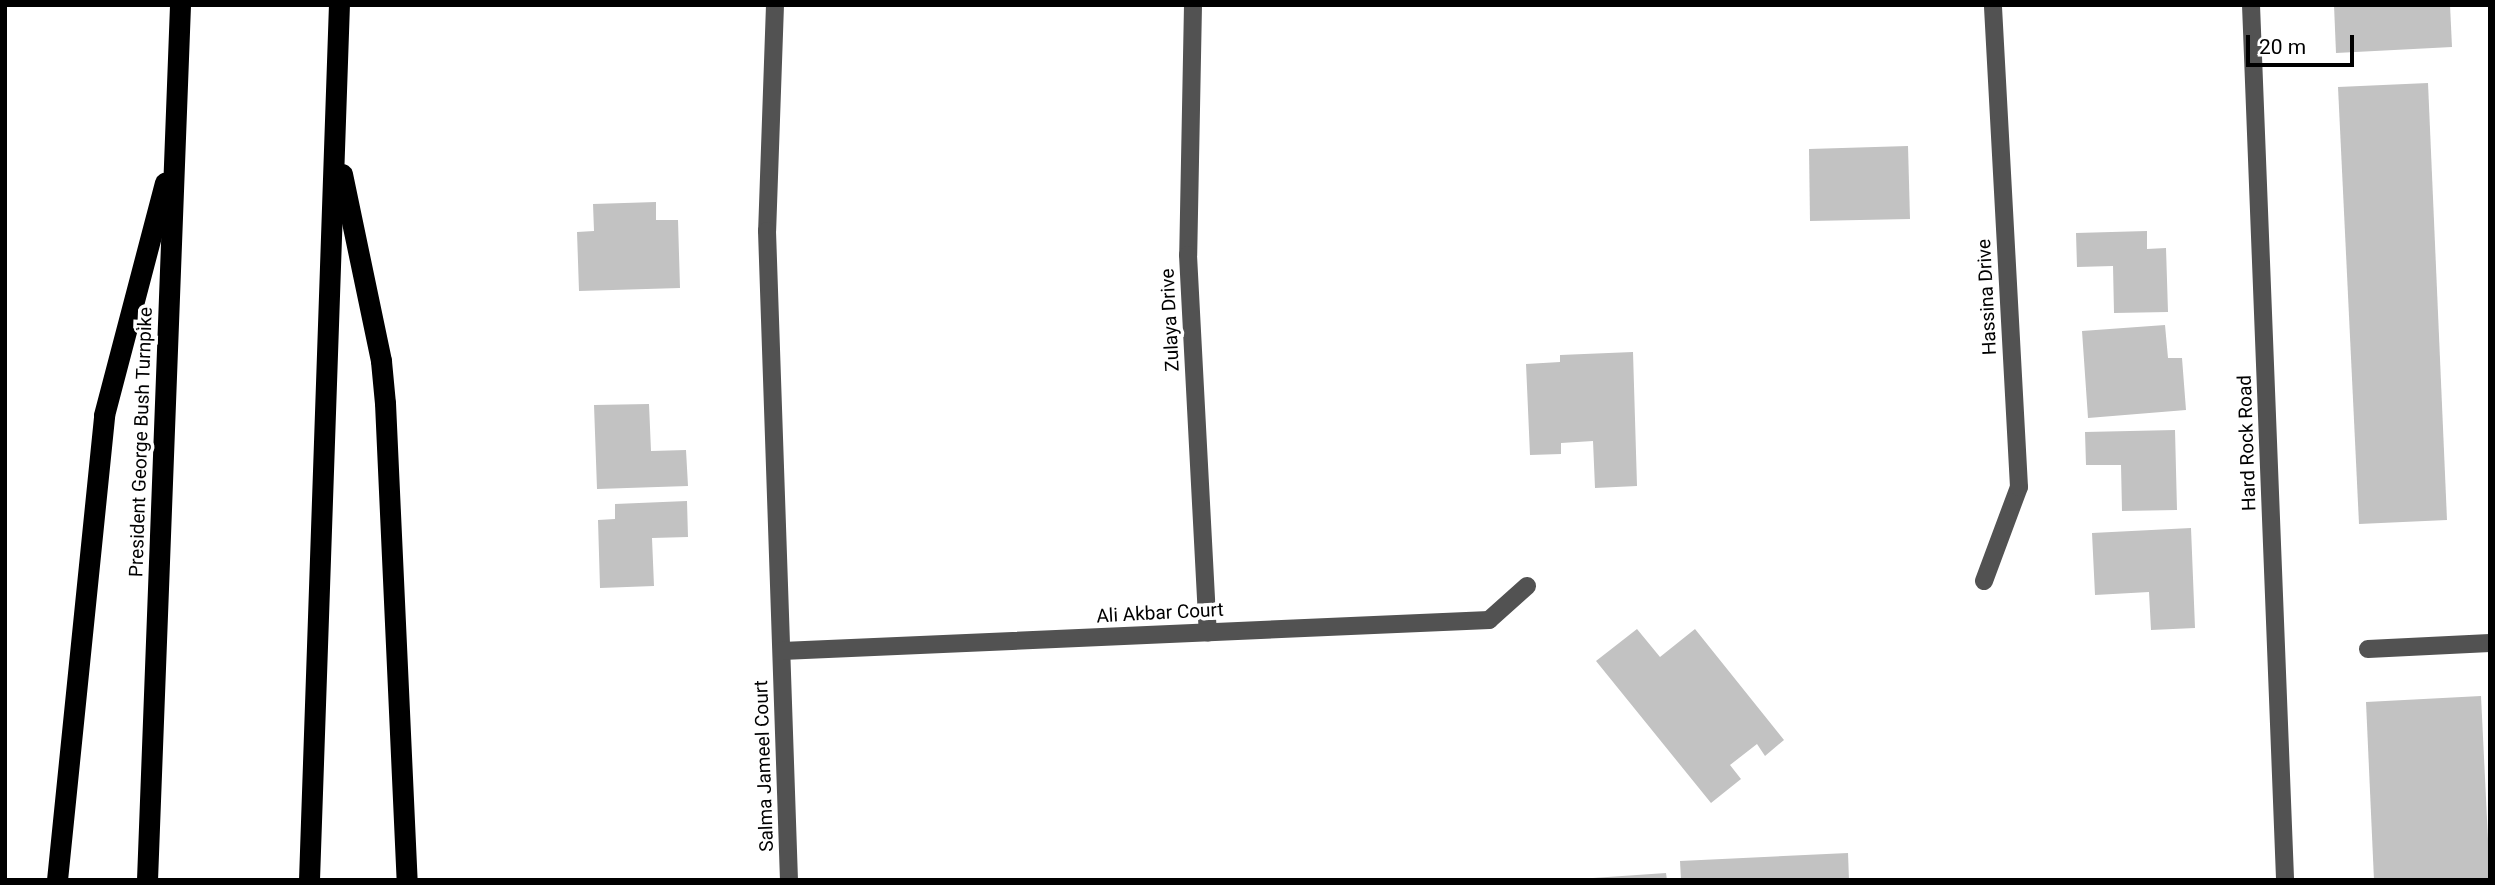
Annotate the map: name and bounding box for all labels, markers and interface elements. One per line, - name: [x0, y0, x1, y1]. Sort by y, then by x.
- scale bar: [2250, 21, 2358, 65]
- text: 20 m: [2259, 35, 2306, 59]
- street label: Hassina Drive: [1973, 238, 2001, 356]
- street label: Zulaya Drive: [1156, 268, 1184, 372]
- street label: President George Bush Turnpike: [125, 306, 157, 578]
- street label: Hard Rock Road: [2233, 375, 2261, 511]
- street label: Ali Akbar Court: [1096, 598, 1224, 628]
- street label: Salma Jameel Court: [750, 680, 778, 852]

